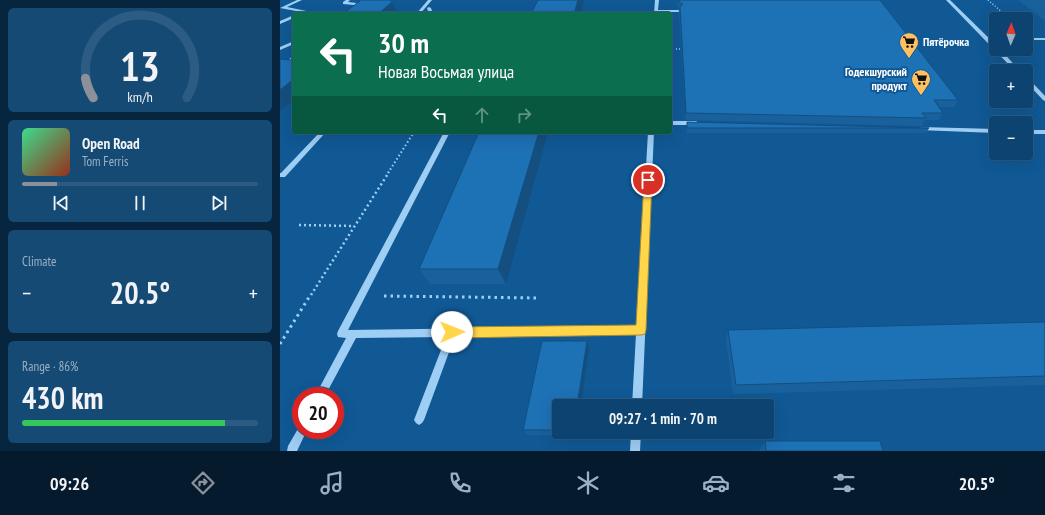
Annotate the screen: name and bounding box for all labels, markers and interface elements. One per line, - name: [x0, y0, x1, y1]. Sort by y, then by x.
- north arrow: [989, 12, 1033, 56]
- map controls: [989, 12, 1033, 160]
- text: 30 m: [378, 24, 429, 61]
- icon: left: [312, 28, 364, 80]
- supermarket icon: Пятёрочка: [898, 31, 920, 59]
- place label: Пятёрочка: [923, 34, 969, 49]
- text: 13: [120, 39, 160, 92]
- text: Новая Восьмая улица: [378, 60, 514, 83]
- place label: Годекшурский продукт: [845, 64, 908, 93]
- button: +: [989, 64, 1033, 108]
- supermarket icon: Годекшурский продукт: [910, 68, 932, 96]
- text: km/h: [127, 87, 153, 106]
- icon: left: [429, 104, 451, 126]
- icon: ahead: [471, 104, 493, 126]
- icon: right: [513, 104, 535, 126]
- button: −: [989, 116, 1033, 160]
- text: Open Road: [82, 134, 140, 153]
- text: Tom Ferris: [82, 153, 128, 170]
- pin: [631, 163, 665, 197]
- icon: arrive: [637, 169, 659, 191]
- icon: previous: [50, 192, 72, 214]
- icon: pause: [129, 192, 151, 214]
- icon: next: [208, 192, 230, 214]
- text: Climate: [22, 253, 56, 270]
- text: 20.5°: [110, 273, 170, 312]
- text: −: [22, 279, 31, 307]
- text: +: [249, 279, 258, 307]
- position arrow: [431, 311, 473, 353]
- text: Range · 86%: [22, 358, 78, 375]
- text: 430 km: [22, 378, 103, 417]
- speed limit sign: 20: [292, 387, 344, 439]
- text: 09:27 · 1 min · 70 m: [609, 409, 717, 428]
- icon: directions: [189, 469, 217, 497]
- icon: music: [318, 469, 346, 497]
- icon: phone: [446, 469, 474, 497]
- icon: climate: [574, 469, 602, 497]
- icon: car: [702, 469, 730, 497]
- icon: filters: [830, 469, 858, 497]
- text: 09:26: [50, 472, 89, 495]
- text: 20.5°: [959, 472, 995, 495]

